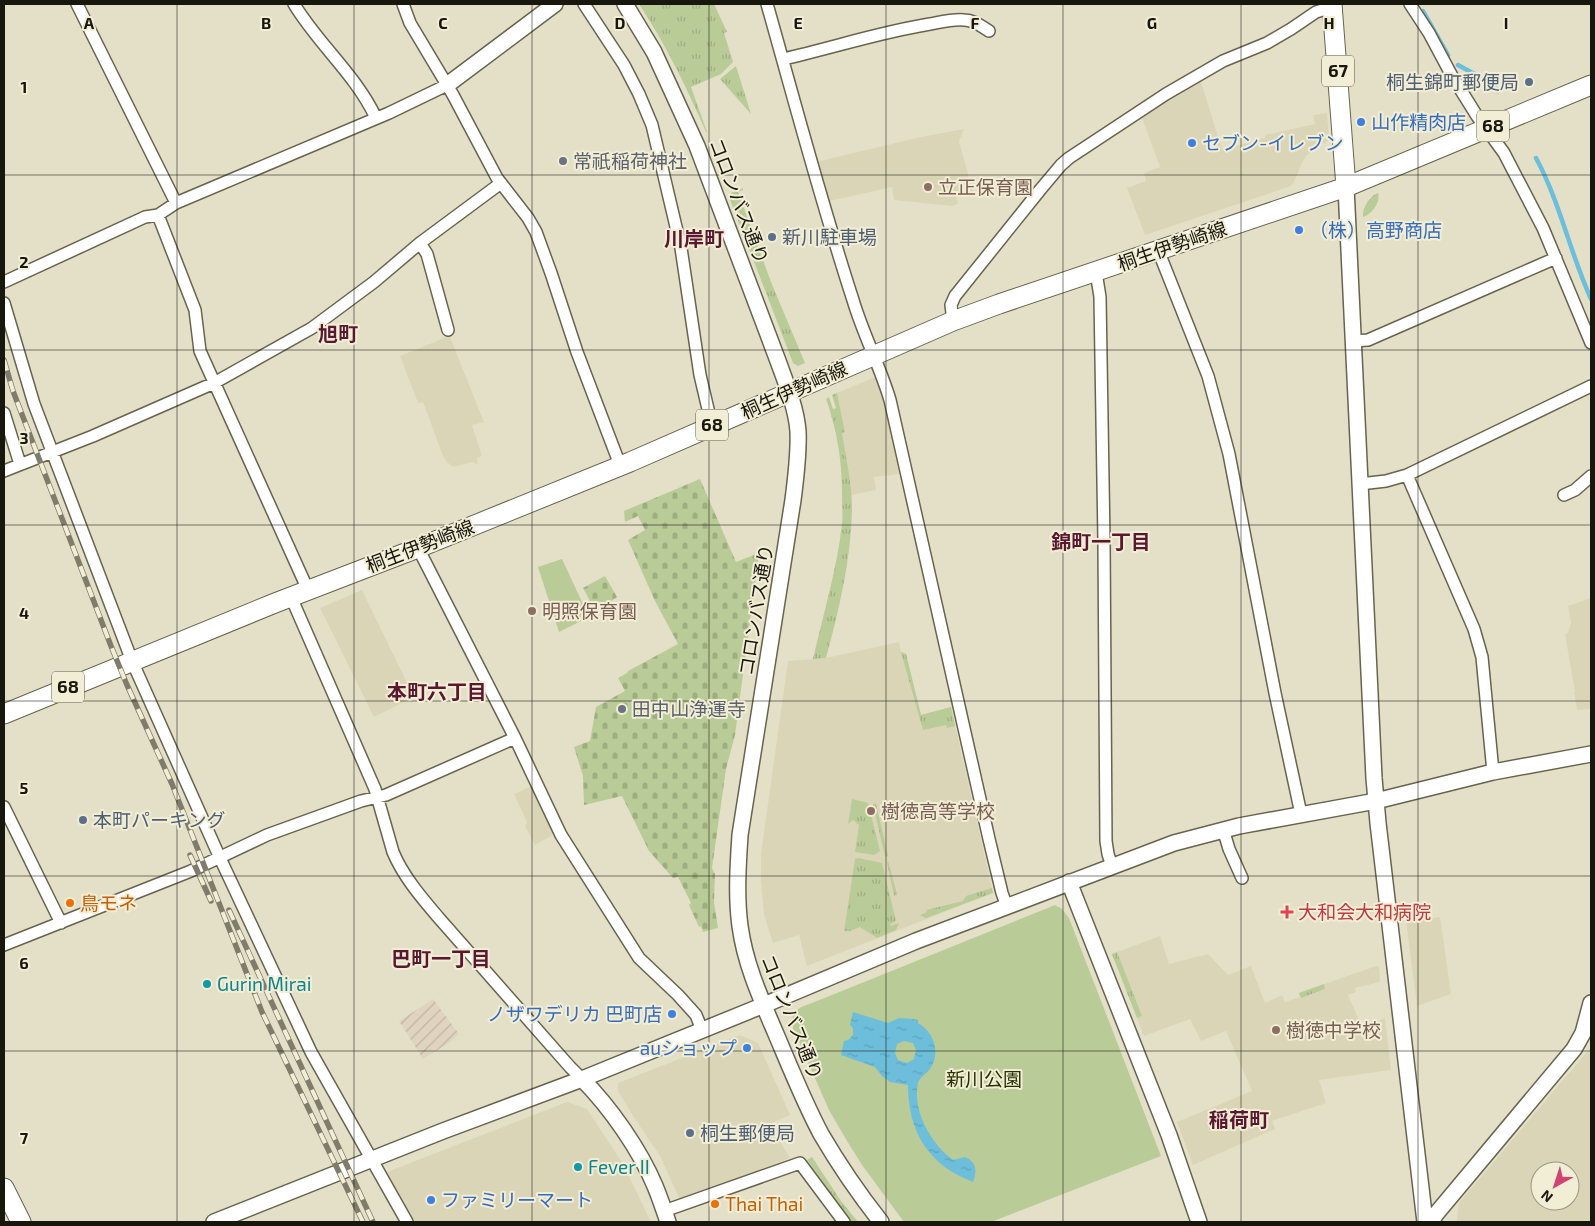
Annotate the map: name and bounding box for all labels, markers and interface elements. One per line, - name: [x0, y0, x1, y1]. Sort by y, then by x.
- text: A: [84, 13, 95, 32]
- text: B: [261, 13, 271, 32]
- text: C: [438, 13, 448, 32]
- text: D: [615, 13, 626, 32]
- text: E: [793, 13, 803, 32]
- text: F: [971, 13, 980, 32]
- text: G: [1147, 13, 1157, 32]
- text: H: [1323, 13, 1335, 32]
- text: I: [1504, 13, 1508, 32]
- road number: 67: [1322, 56, 1354, 86]
- place label: 桐生錦町郵便局: [1386, 70, 1519, 93]
- marker: 桐生錦町郵便局: [1523, 76, 1535, 88]
- text: 1: [21, 77, 27, 96]
- place label: 山作精肉店: [1371, 110, 1466, 133]
- road number: 68: [1477, 110, 1509, 142]
- marker: 山作精肉店: [1355, 116, 1367, 128]
- place label: セブン-イレブン: [1202, 131, 1344, 154]
- street label: コロンバス通り: [705, 135, 774, 267]
- marker: セブン-イレブン: [1186, 137, 1198, 149]
- place label: 常祇稲荷神社: [573, 149, 687, 172]
- marker: 常祇稲荷神社: [557, 155, 569, 167]
- place label: 立正保育園: [938, 175, 1033, 198]
- marker: 立正保育園: [922, 181, 934, 193]
- street label: 桐生伊勢崎線: [1114, 216, 1229, 275]
- place label: （株）高野商店: [1309, 218, 1442, 241]
- marker: （株）高野商店: [1293, 224, 1305, 236]
- place label: 新川駐車場: [782, 225, 877, 248]
- district label: 川岸町: [664, 226, 724, 250]
- marker: 新川駐車場: [766, 231, 778, 243]
- text: 2: [19, 252, 29, 271]
- district label: 旭町: [318, 321, 358, 345]
- street label: 桐生伊勢崎線: [737, 356, 851, 423]
- road number: 68: [696, 410, 728, 440]
- text: 3: [19, 428, 29, 447]
- street label: 桐生伊勢崎線: [362, 514, 477, 577]
- district label: 錦町一丁目: [1051, 529, 1151, 553]
- street label: コロンバス通り: [734, 542, 777, 677]
- place label: 明照保育園: [542, 599, 637, 622]
- text: 4: [19, 603, 29, 622]
- marker: 明照保育園: [526, 605, 538, 617]
- road number: 68: [52, 672, 84, 702]
- district label: 本町六丁目: [387, 679, 487, 703]
- place label: 田中山浄運寺: [632, 697, 746, 720]
- marker: 田中山浄運寺: [616, 703, 628, 715]
- text: 5: [20, 778, 29, 797]
- place label: 樹徳高等学校: [881, 799, 995, 822]
- marker: 樹徳高等学校: [865, 805, 877, 817]
- place label: 本町パーキング: [93, 808, 225, 831]
- marker: 本町パーキング: [77, 814, 89, 826]
- place label: 鳥モネ: [80, 891, 137, 914]
- marker: 鳥モネ: [64, 897, 76, 909]
- place label: 大和会大和病院: [1298, 900, 1431, 923]
- marker: 大和会大和病院: [1280, 905, 1294, 919]
- district label: 巴町一丁目: [391, 946, 491, 970]
- street label: コロンバス通り: [757, 951, 828, 1083]
- text: 6: [19, 953, 29, 972]
- place label: Gurin Mirai: [217, 972, 312, 995]
- marker: Gurin Mirai: [201, 978, 213, 990]
- place label: ノザワデリカ 巴町店: [487, 1002, 662, 1025]
- marker: ノザワデリカ 巴町店: [666, 1008, 678, 1020]
- place label: 樹徳中学校: [1286, 1018, 1381, 1041]
- marker: 樹徳中学校: [1270, 1024, 1282, 1036]
- place label: auショップ: [640, 1036, 737, 1059]
- marker: auショップ: [741, 1042, 753, 1054]
- park label: 新川公園: [946, 1067, 1022, 1090]
- district label: 稲荷町: [1209, 1107, 1269, 1131]
- place label: 桐生郵便局: [700, 1121, 795, 1144]
- marker: 桐生郵便局: [684, 1127, 696, 1139]
- text: 7: [20, 1128, 29, 1147]
- place label: Fever II: [588, 1155, 650, 1178]
- marker: Fever II: [572, 1161, 584, 1173]
- north arrow: [1530, 1161, 1580, 1211]
- text: N: [1537, 1187, 1556, 1206]
- place label: ファミリーマート: [441, 1188, 593, 1211]
- place label: Thai Thai: [725, 1192, 803, 1215]
- marker: ファミリーマート: [425, 1194, 437, 1206]
- marker: Thai Thai: [709, 1198, 721, 1210]

